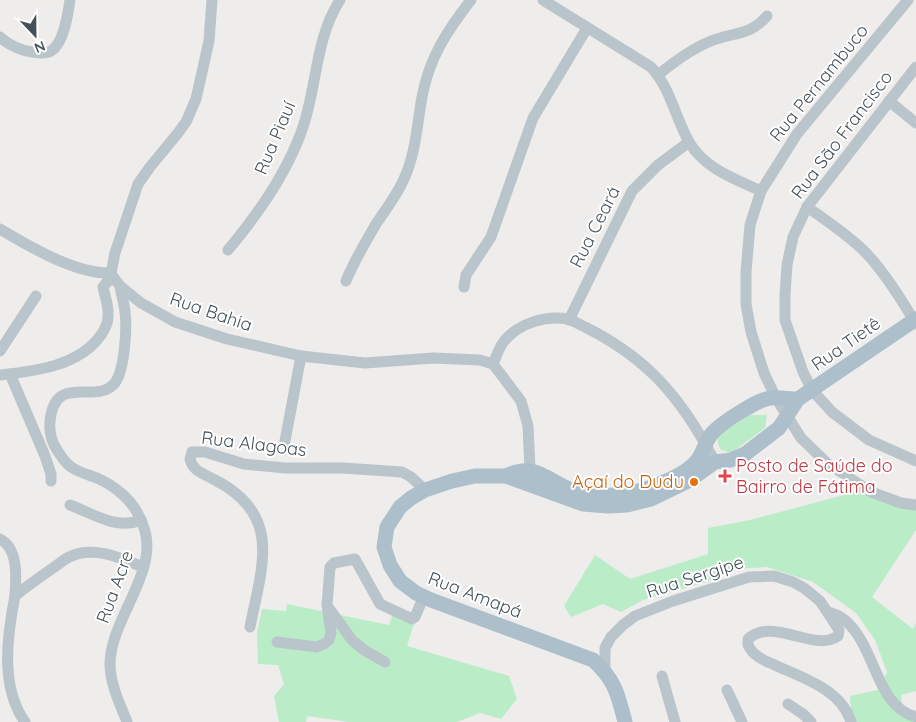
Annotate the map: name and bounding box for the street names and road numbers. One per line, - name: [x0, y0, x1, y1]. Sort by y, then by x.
- street label: Rua Pernambuco: [764, 19, 873, 146]
- street label: Rua São Francisco: [786, 66, 897, 203]
- street label: Rua Piauí: [249, 98, 300, 178]
- street label: Rua Ceará: [564, 182, 625, 271]
- street label: Rua Bahia: [167, 287, 255, 336]
- street label: Rua Tietê: [807, 312, 885, 376]
- street label: Rua Alagoas: [200, 426, 308, 461]
- street label: Rua Acre: [91, 547, 138, 626]
- street label: Rua Sergipe: [643, 550, 746, 603]
- street label: Rua Amapá: [425, 566, 525, 623]

